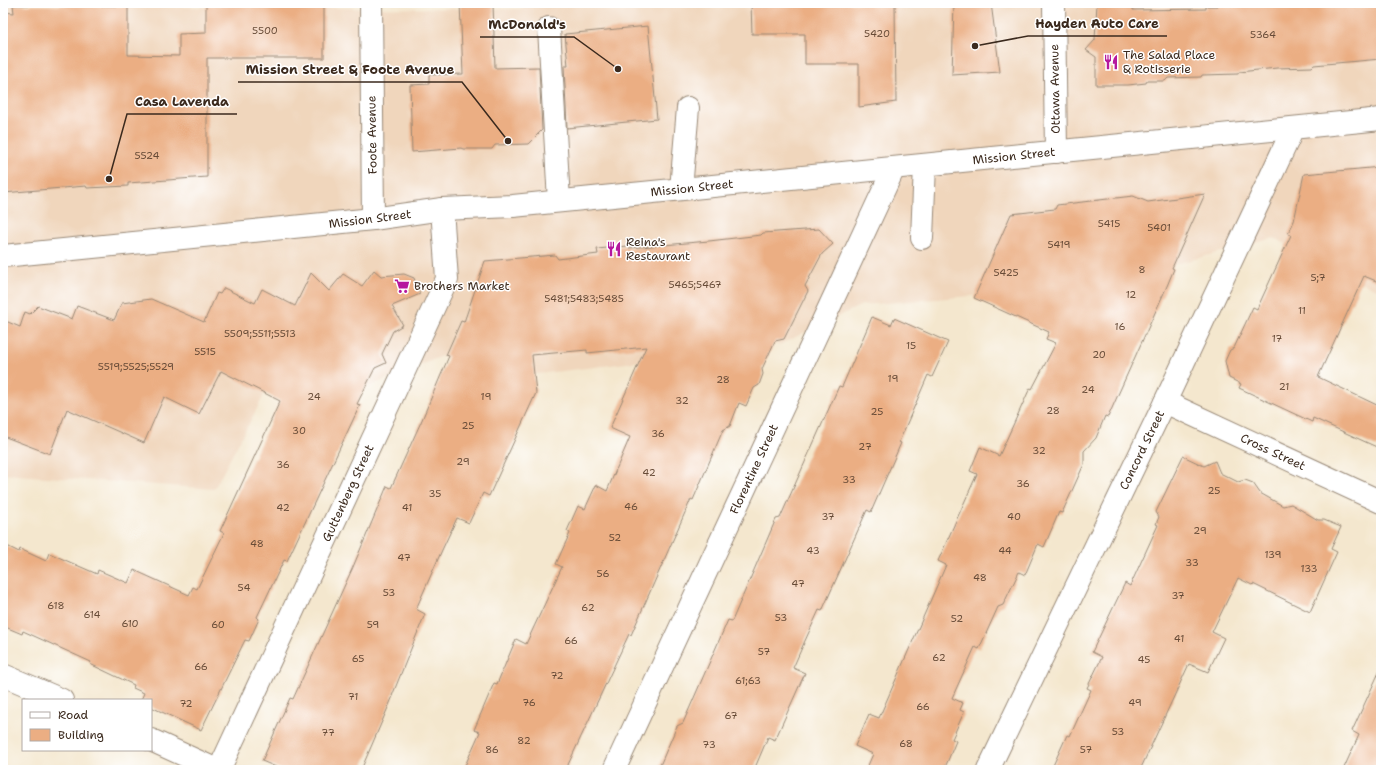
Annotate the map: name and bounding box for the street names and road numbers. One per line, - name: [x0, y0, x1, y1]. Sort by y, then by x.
- street label: Ottawa Avenue: [1046, 44, 1064, 134]
- street label: Foote Avenue: [363, 95, 381, 175]
- street label: Mission Street: [972, 144, 1056, 168]
- street label: Mission Street: [650, 176, 734, 200]
- street label: Mission Street: [328, 206, 412, 232]
- street label: Concord Street: [1116, 408, 1168, 492]
- street label: Florentine Street: [726, 421, 782, 517]
- street label: Cross Street: [1238, 430, 1308, 474]
- street label: Guttenberg Street: [318, 442, 378, 544]

